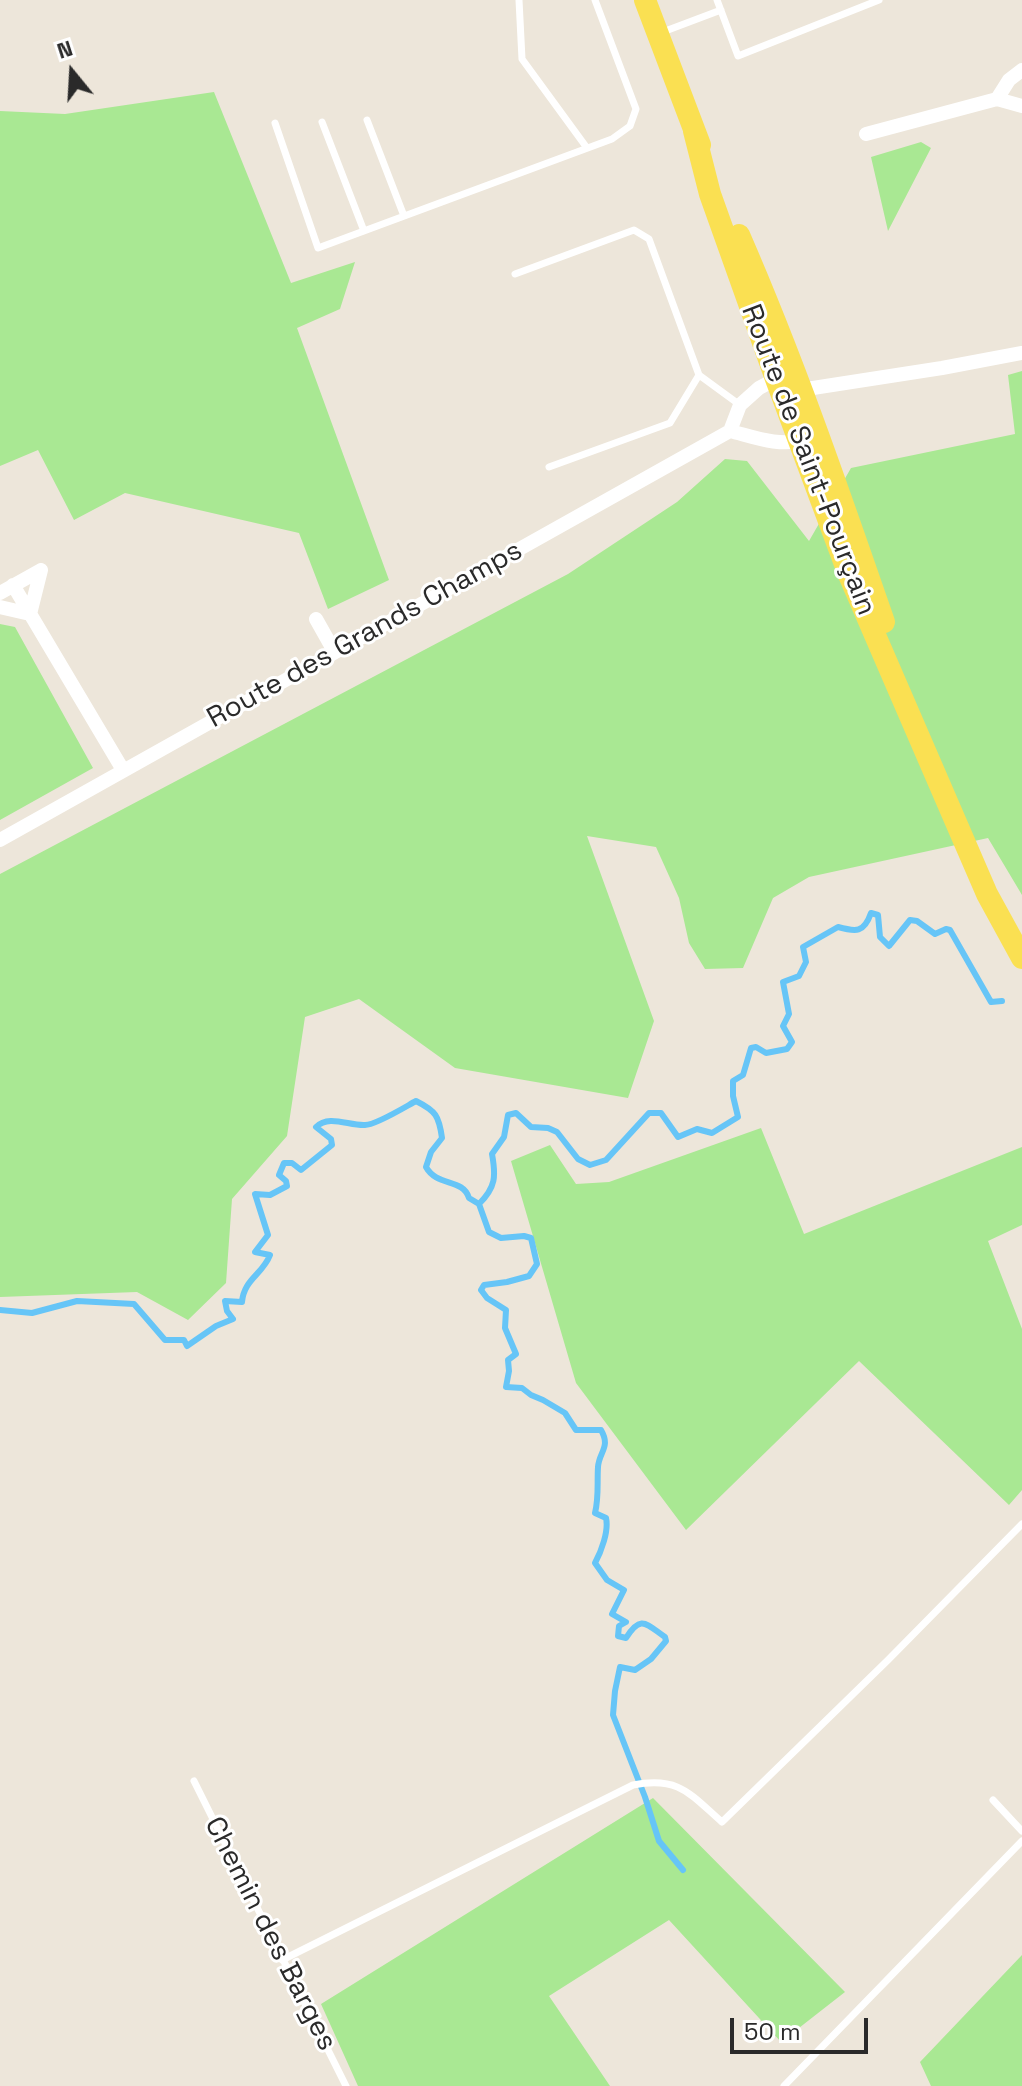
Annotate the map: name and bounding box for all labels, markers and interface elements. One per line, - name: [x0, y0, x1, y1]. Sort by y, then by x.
- north arrow: [32, 32, 112, 112]
- text: N: [53, 34, 76, 65]
- street label: Route de Saint-Pourçain: [733, 300, 883, 620]
- street label: Route des Grands Champs: [202, 534, 528, 736]
- street label: Chemin des Barges: [197, 1812, 343, 2056]
- scale bar: [734, 2002, 872, 2052]
- text: 50 m: [744, 2016, 801, 2047]

